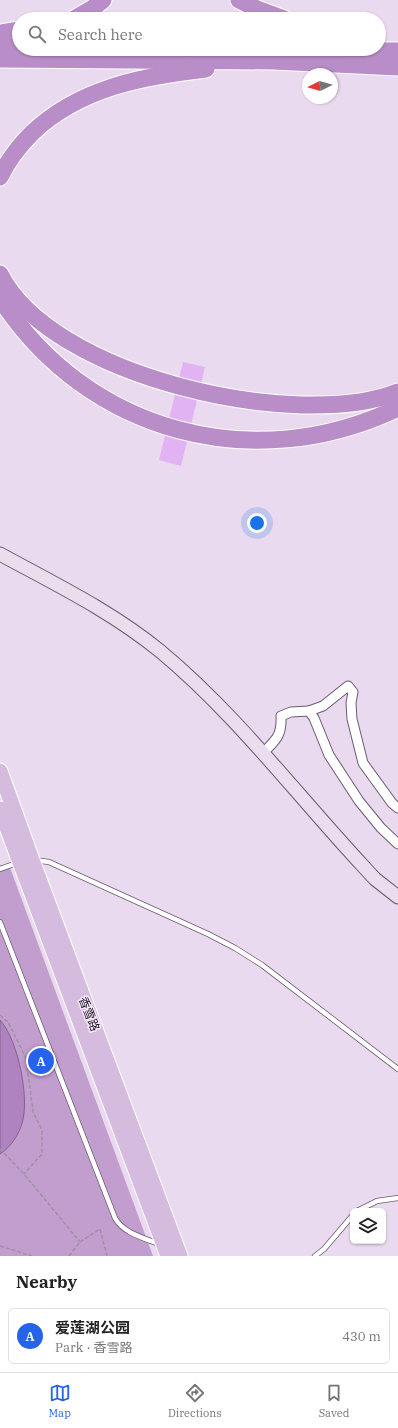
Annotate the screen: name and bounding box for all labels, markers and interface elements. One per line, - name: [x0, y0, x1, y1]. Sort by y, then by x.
- search box: [12, 12, 386, 56]
- icon: search: [26, 23, 48, 45]
- text: Search here: [58, 25, 143, 44]
- north arrow: [302, 68, 338, 104]
- your location: [247, 513, 267, 533]
- street label: 香雪路: [76, 994, 103, 1033]
- pin: A: [28, 1046, 54, 1076]
- map controls: [350, 1208, 386, 1244]
- button: layers: [350, 1208, 386, 1244]
- text: Nearby: [16, 1271, 77, 1293]
- text: 爱莲湖公园: [55, 1318, 130, 1337]
- text: A: [25, 1328, 35, 1345]
- text: 430 m: [342, 1328, 381, 1345]
- text: Park · 香雪路: [55, 1339, 133, 1356]
- tab: Map: [49, 1382, 71, 1420]
- tab: Directions: [168, 1382, 222, 1420]
- tab: Saved: [319, 1382, 349, 1420]

